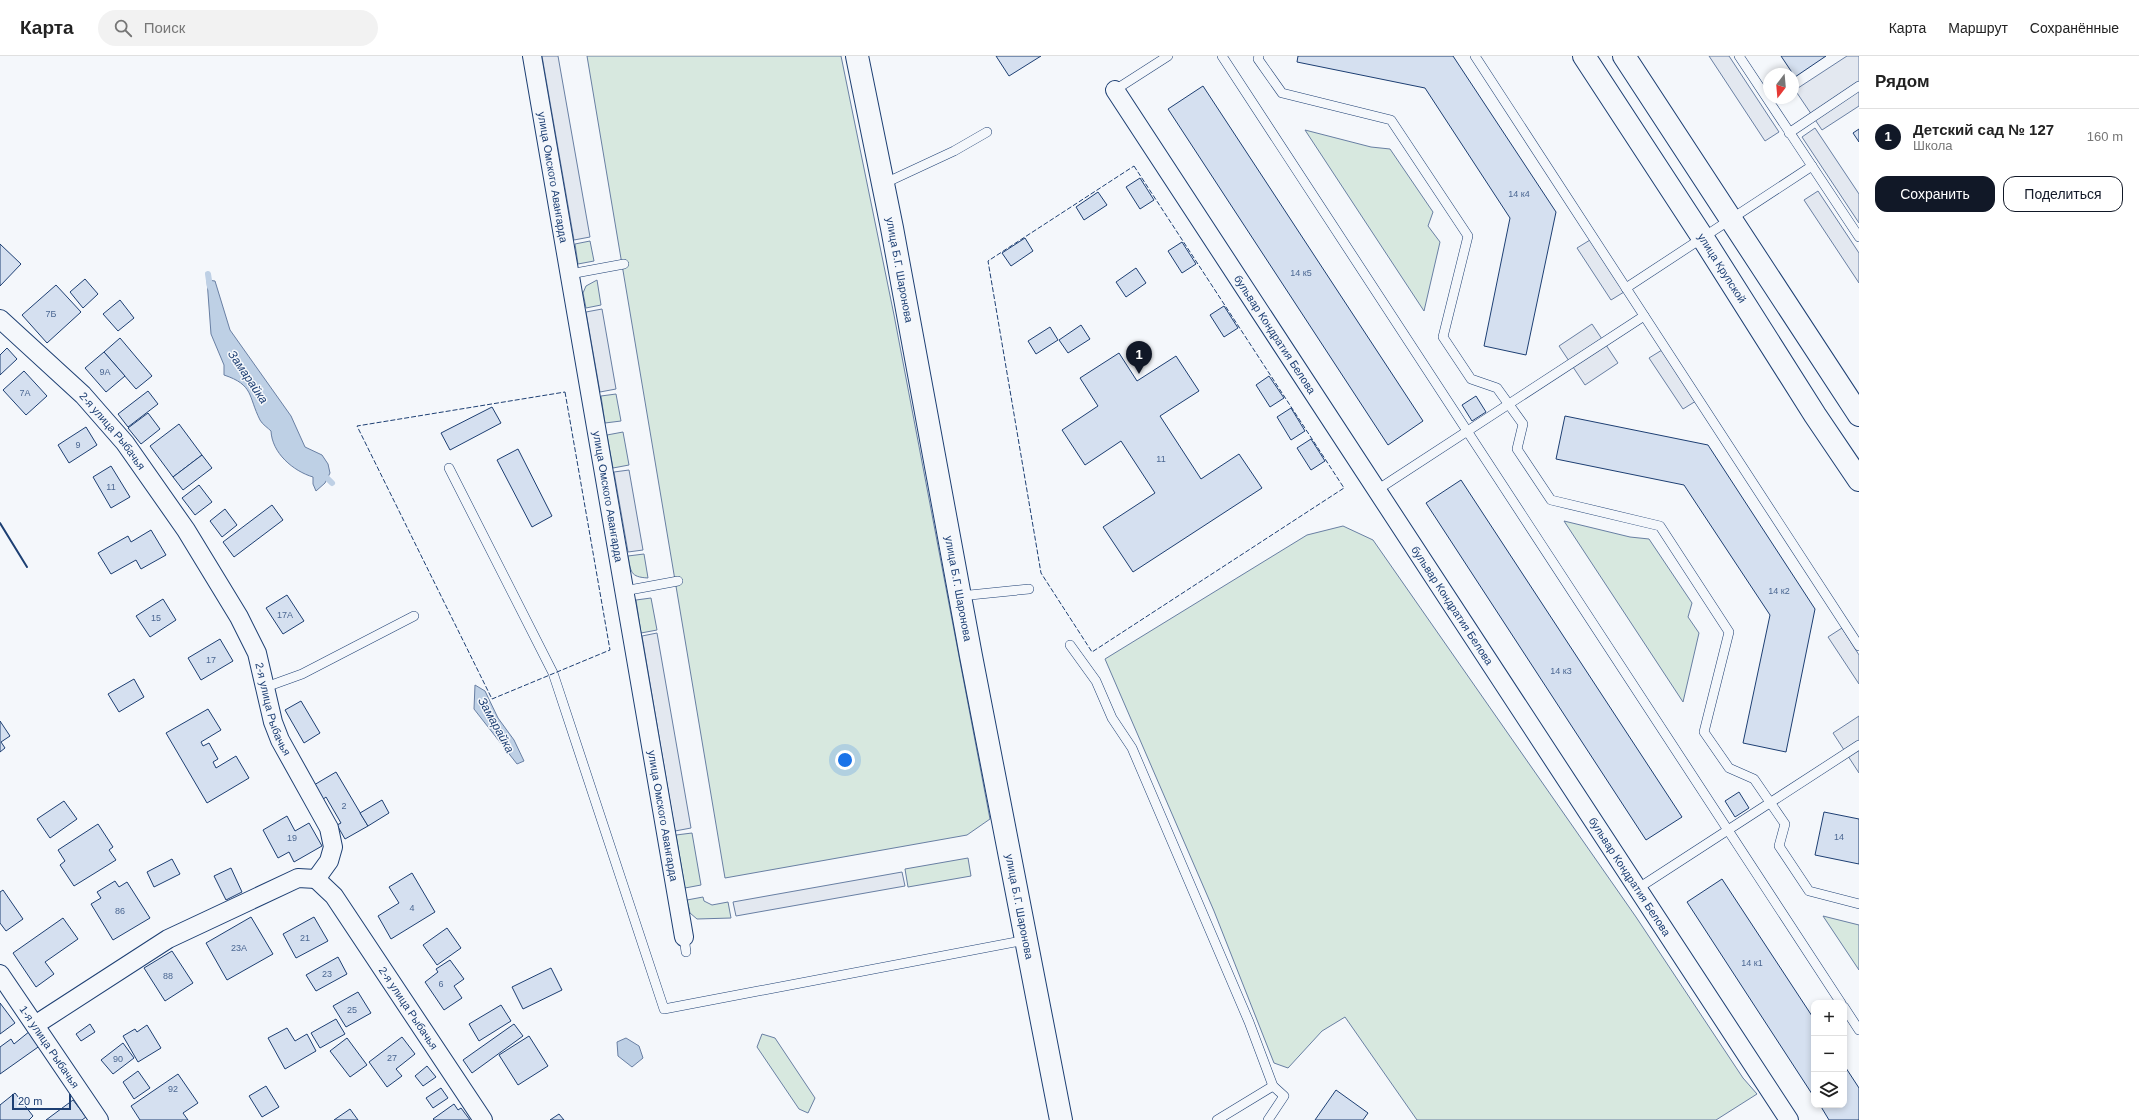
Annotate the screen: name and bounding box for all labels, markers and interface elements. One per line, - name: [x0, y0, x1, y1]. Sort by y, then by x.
- search box: [98, 10, 378, 46]
- text: Карта: [20, 17, 74, 38]
- icon: search: [112, 17, 134, 39]
- text: Поиск: [144, 19, 185, 36]
- text: Карта: [1889, 20, 1926, 36]
- text: Маршрут: [1948, 20, 2008, 36]
- text: Сохранённые: [2030, 20, 2119, 36]
- north arrow: [1763, 68, 1799, 104]
- text: Рядом: [1875, 72, 1930, 91]
- street label: улица Омского Авангарда: [536, 111, 570, 244]
- text: Детский сад № 127: [1913, 121, 2054, 138]
- text: 1: [1884, 129, 1892, 144]
- text: 160 m: [2087, 129, 2123, 144]
- text: Школа: [1913, 138, 1953, 153]
- button: Сохранить: [1875, 176, 1995, 212]
- button: Поделиться: [2003, 176, 2123, 212]
- house number: 14 к4: [1508, 189, 1530, 199]
- street label: улица Б.Г. Шаронова: [884, 216, 915, 324]
- street label: улица Крупской: [1696, 231, 1748, 305]
- house number: 14 к5: [1290, 268, 1312, 278]
- street label: бульвар Кондратия Белова: [1232, 273, 1319, 397]
- house number: 7Б: [46, 309, 57, 319]
- pin: 1: [1126, 341, 1152, 374]
- water label: Замарайка: [225, 348, 271, 407]
- house number: 9А: [99, 367, 111, 377]
- house number: 7А: [19, 388, 31, 398]
- street label: 2-я улица Рыбачья: [77, 390, 148, 472]
- street label: улица Омского Авангарда: [591, 430, 625, 564]
- house number: 9: [75, 440, 81, 450]
- house number: 11: [1156, 454, 1166, 464]
- house number: 11: [106, 482, 116, 492]
- street label: улица Б.Г. Шаронова: [943, 535, 974, 643]
- street label: бульвар Кондратия Белова: [1409, 544, 1496, 668]
- house number: 14 к2: [1768, 586, 1790, 596]
- house number: 17А: [277, 610, 293, 620]
- house number: 15: [151, 613, 161, 623]
- house number: 17: [206, 655, 216, 665]
- street label: 2-я улица Рыбачья: [253, 661, 293, 757]
- house number: 14 к3: [1550, 666, 1572, 676]
- water label: Замарайка: [475, 695, 517, 755]
- street label: улица Омского Авангарда: [646, 749, 680, 883]
- your location: [835, 750, 855, 770]
- house number: 2: [341, 801, 347, 811]
- street label: бульвар Кондратия Белова: [1587, 815, 1673, 939]
- house number: 14: [1834, 832, 1844, 842]
- house number: 19: [287, 833, 297, 843]
- street label: улица Б.Г. Шаронова: [1004, 853, 1036, 961]
- house number: 4: [409, 903, 415, 913]
- house number: 86: [115, 906, 125, 916]
- house number: 21: [300, 933, 310, 943]
- house number: 23А: [231, 943, 247, 953]
- house number: 14 к1: [1741, 958, 1763, 968]
- street label: 2-я улица Рыбачья: [377, 964, 440, 1052]
- house number: 23: [322, 969, 332, 979]
- house number: 88: [163, 971, 173, 981]
- house number: 6: [438, 979, 444, 989]
- map controls: [1811, 1000, 1847, 1108]
- button: +: [1811, 1000, 1847, 1036]
- street label: 1-я улица Рыбачья: [17, 1003, 82, 1090]
- house number: 25: [347, 1005, 357, 1015]
- button: −: [1811, 1036, 1847, 1072]
- house number: 27: [387, 1053, 397, 1063]
- house number: 90: [113, 1054, 123, 1064]
- button: layers: [1811, 1072, 1847, 1108]
- house number: 92: [168, 1084, 178, 1094]
- scale bar: [12, 1092, 71, 1111]
- text: 20 m: [18, 1095, 42, 1107]

